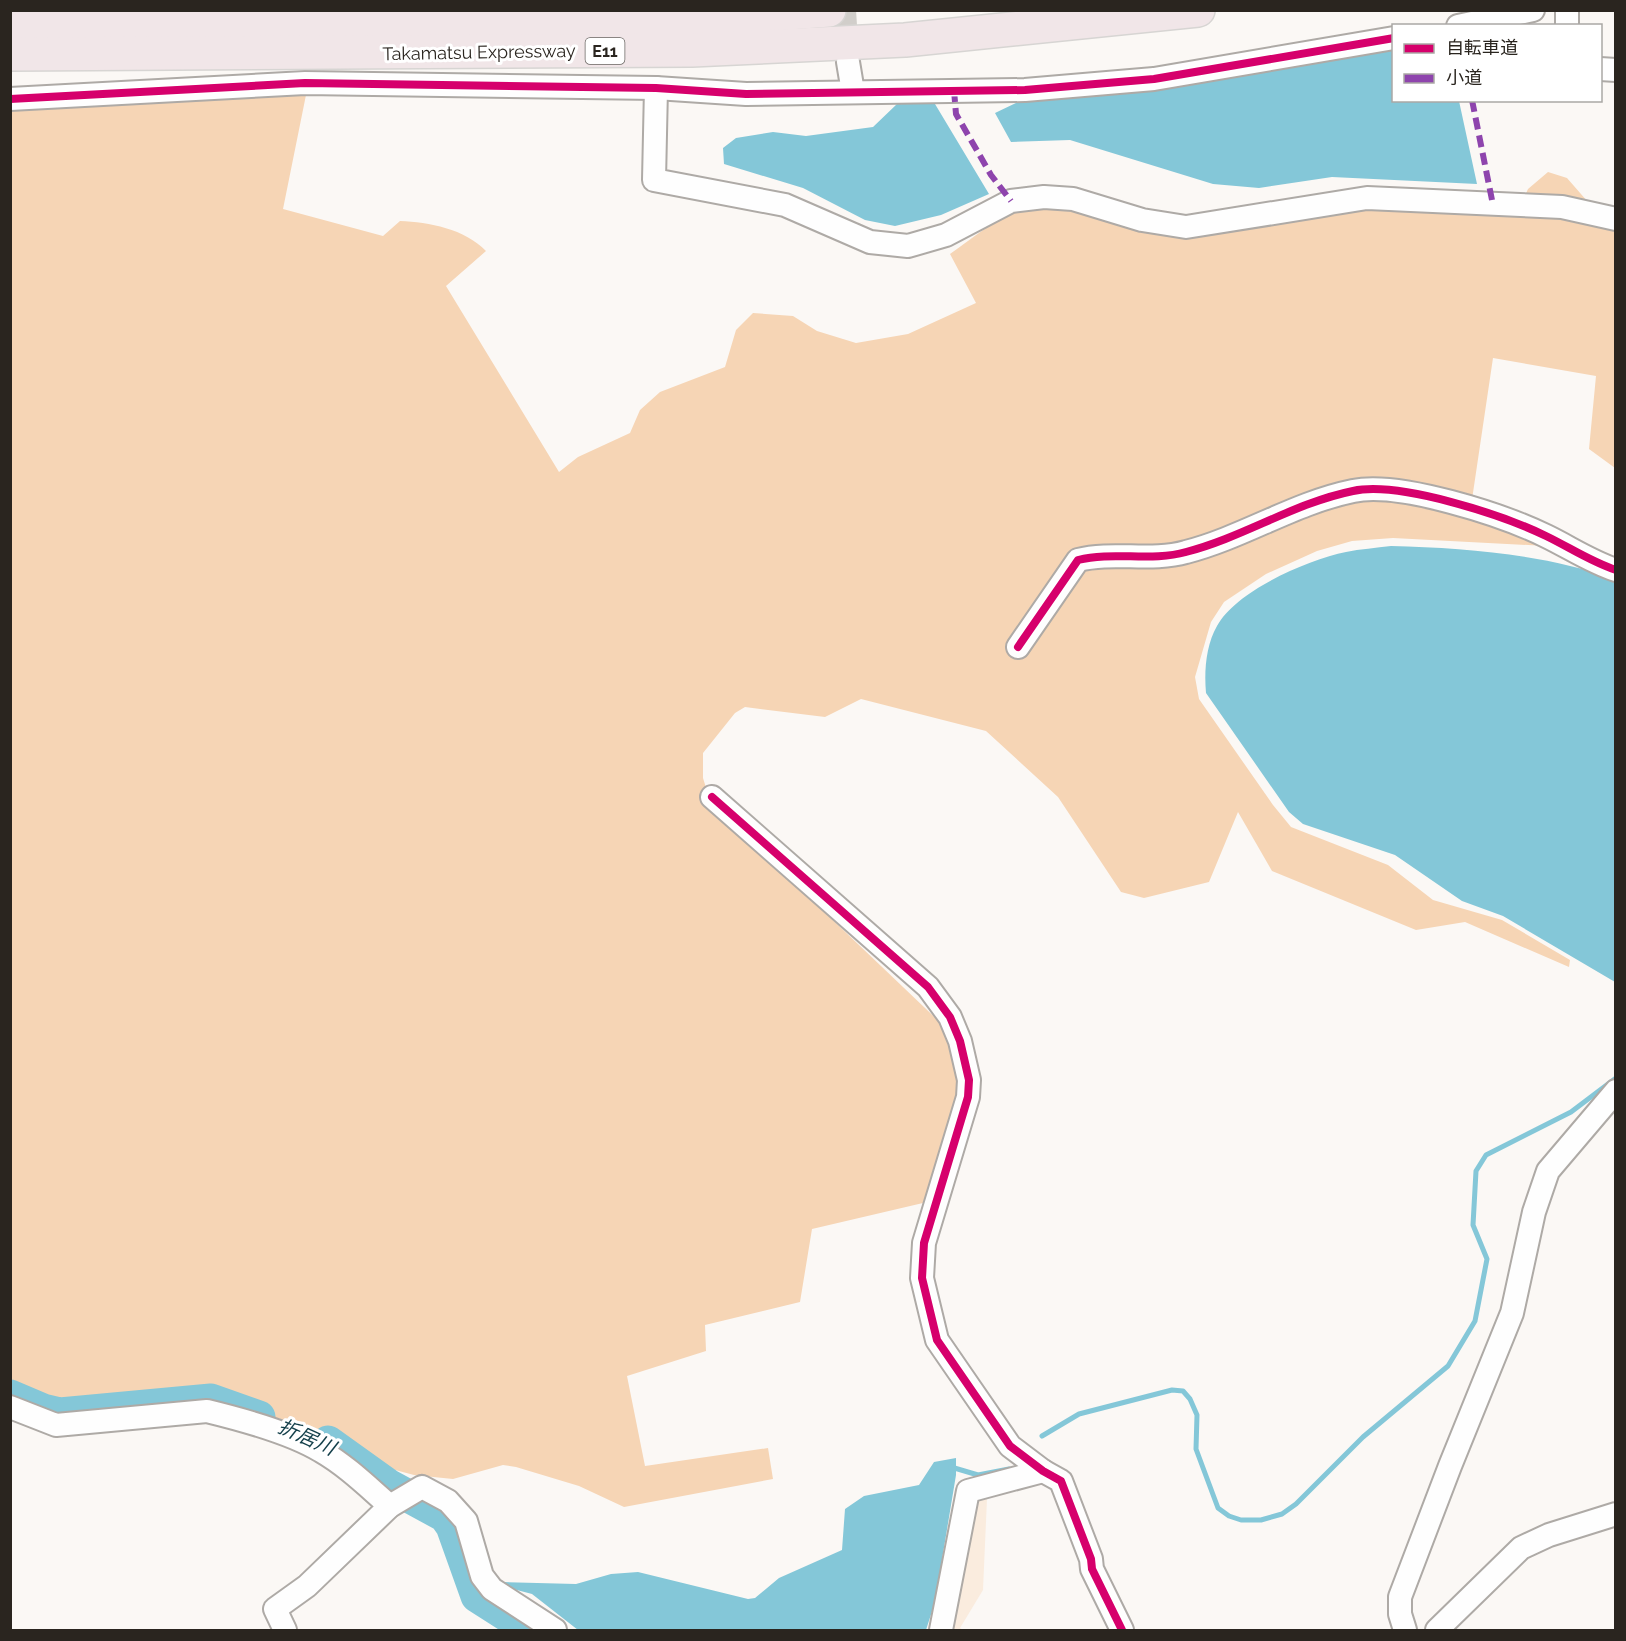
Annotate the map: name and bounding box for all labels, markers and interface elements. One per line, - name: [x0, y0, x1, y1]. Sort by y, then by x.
- legend: [1392, 24, 1602, 102]
- text: 自転車道: [1446, 37, 1518, 58]
- road number: E11: [586, 38, 624, 64]
- street label: Takamatsu Expressway: [382, 40, 576, 64]
- text: 小道: [1446, 67, 1482, 88]
- water label: 折居川: [275, 1414, 341, 1461]

